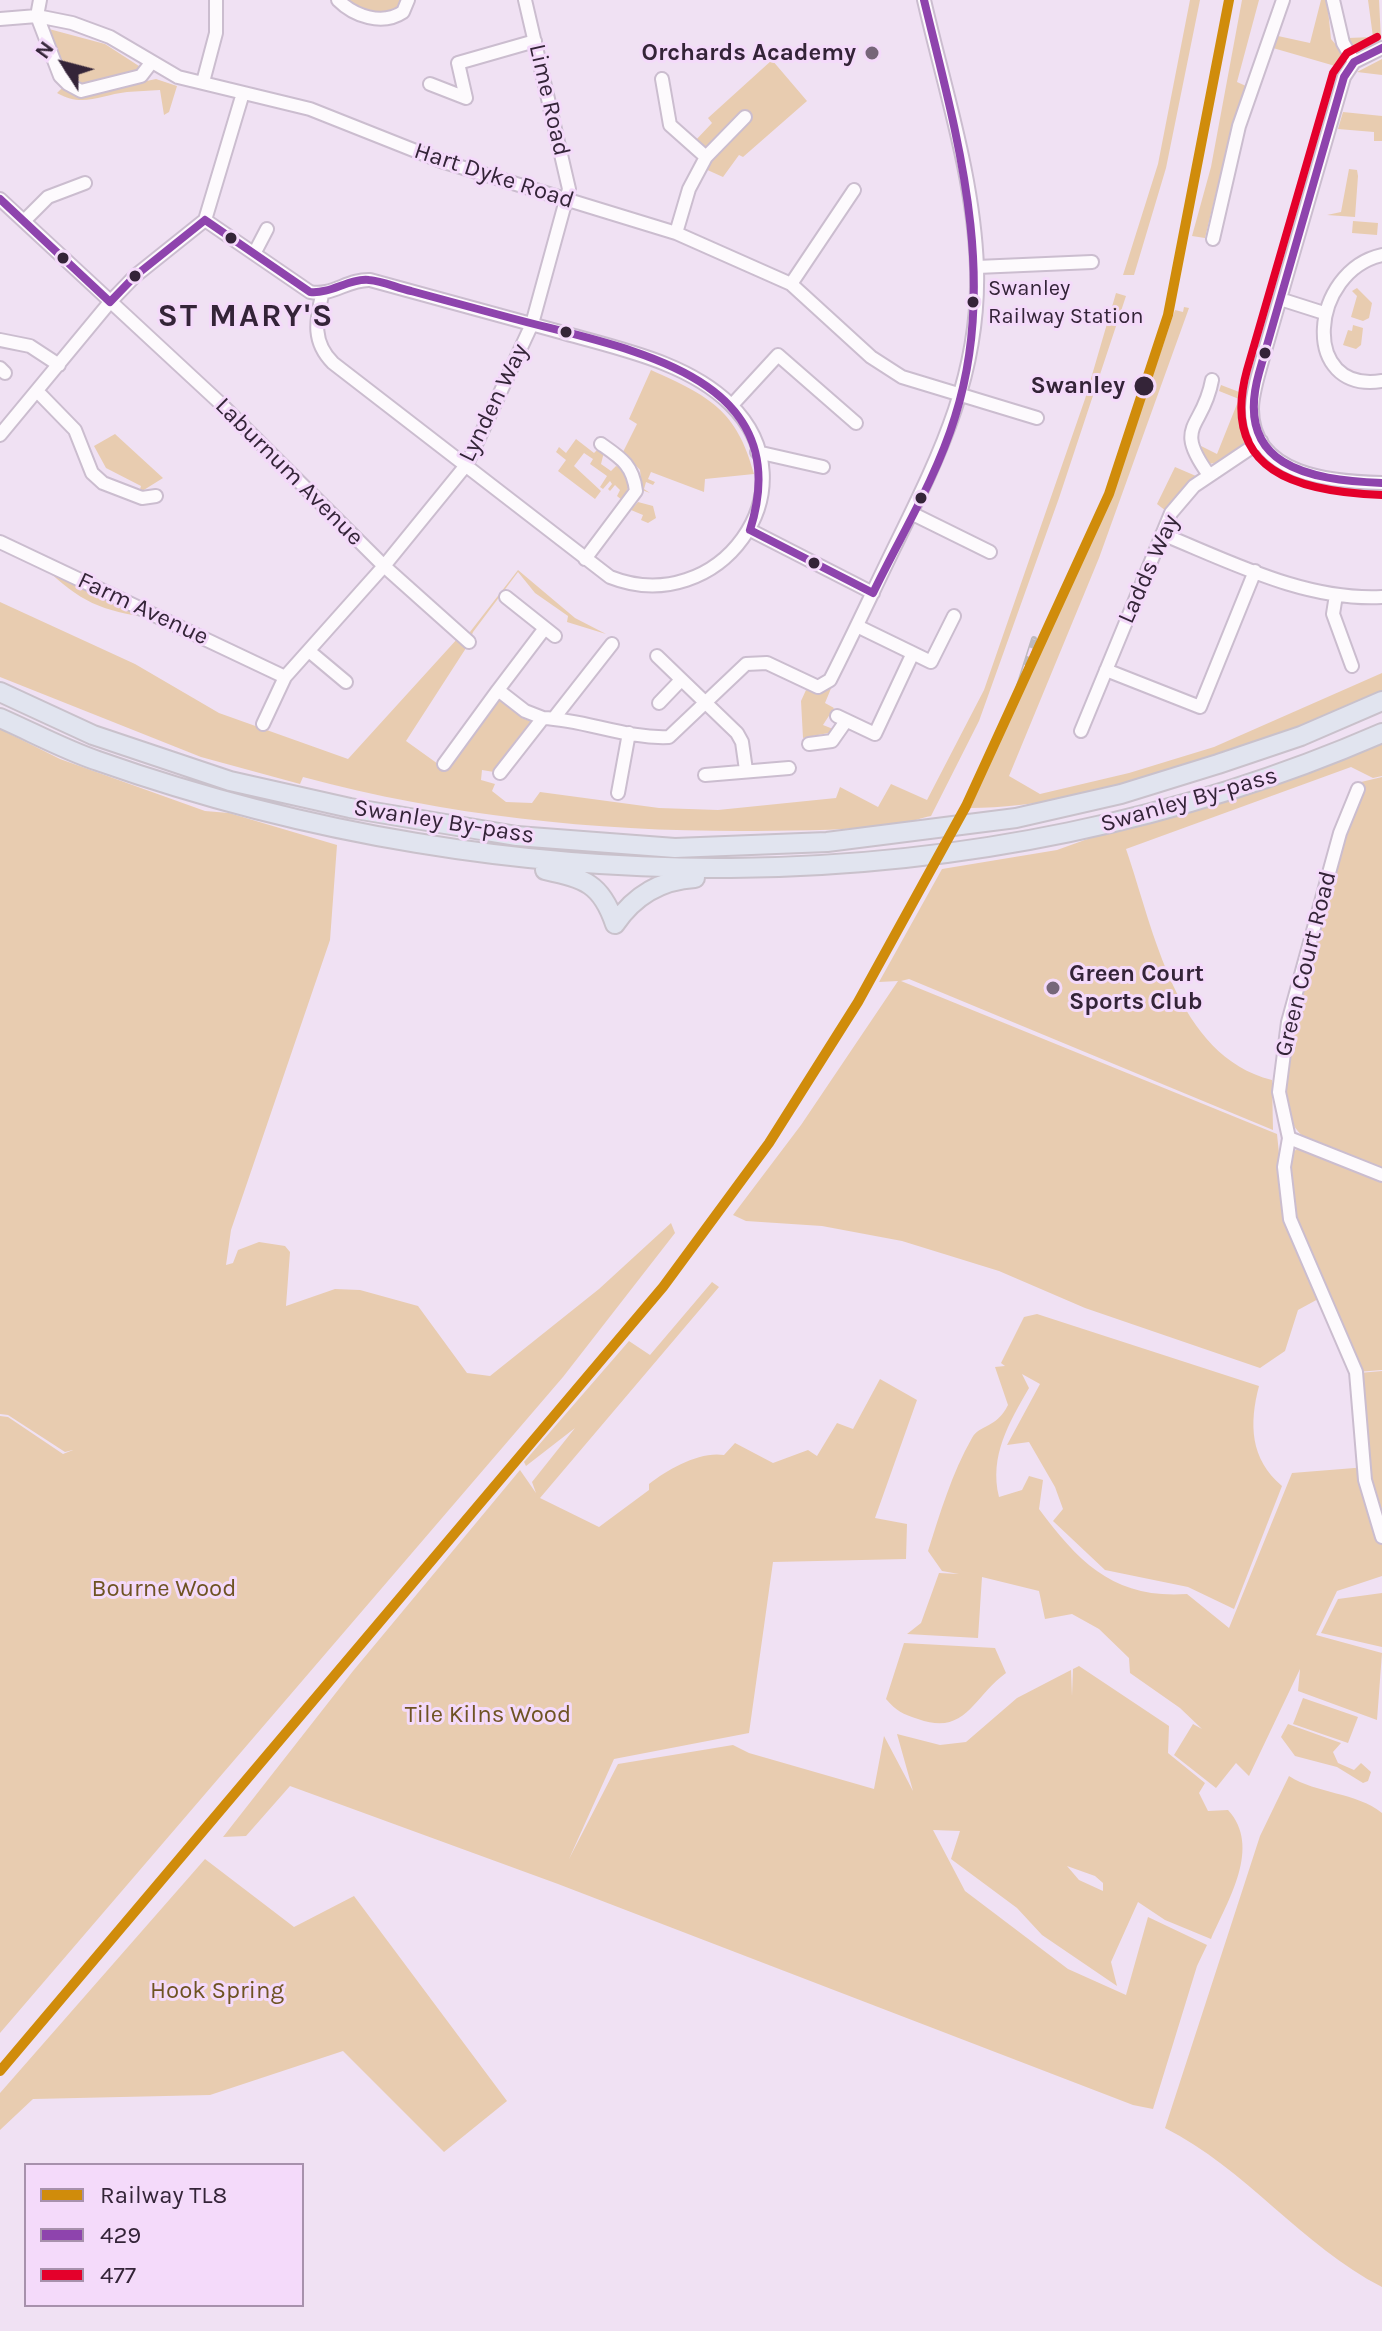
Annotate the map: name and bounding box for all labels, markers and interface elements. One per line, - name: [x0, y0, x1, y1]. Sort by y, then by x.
- north arrow: [24, 24, 104, 104]
- text: N: [29, 36, 60, 64]
- place label: Orchards Academy: [642, 39, 856, 67]
- street label: Lime Road: [522, 41, 576, 159]
- marker: Orchards Academy: [863, 44, 881, 62]
- street label: Hart Dyke Road: [410, 137, 578, 215]
- unlabelled marker: [223, 230, 239, 246]
- unlabelled marker: [55, 250, 71, 266]
- unlabelled marker: [127, 268, 143, 284]
- place label: Swanley Railway Station: [988, 276, 1144, 328]
- marker: Swanley Railway Station: [965, 294, 981, 310]
- district label: ST MARY'S: [157, 298, 335, 336]
- unlabelled marker: [558, 324, 574, 340]
- street label: Lynden Way: [453, 339, 535, 467]
- unlabelled marker: [1257, 345, 1273, 361]
- place label: Swanley: [1030, 372, 1125, 400]
- marker: Swanley: [1132, 374, 1156, 398]
- street label: Laburnum Avenue: [209, 392, 369, 552]
- unlabelled marker: [913, 490, 929, 506]
- street label: Ladds Way: [1112, 510, 1186, 628]
- unlabelled marker: [806, 555, 822, 571]
- street label: Farm Avenue: [73, 566, 213, 652]
- street label: Swanley By-pass: [1097, 761, 1281, 839]
- street label: Swanley By-pass: [352, 794, 536, 850]
- street label: Green Court Road: [1269, 868, 1343, 1060]
- place label: Green Court Sports Club: [1069, 960, 1204, 1016]
- marker: Green Court Sports Club: [1044, 979, 1062, 997]
- park label: Bourne Wood: [92, 1575, 236, 1603]
- park label: Tile Kilns Wood: [405, 1701, 571, 1729]
- park label: Hook Spring: [150, 1977, 284, 2005]
- legend: [24, 2163, 304, 2307]
- text: Railway TL8: [100, 2181, 227, 2209]
- text: 429: [100, 2221, 141, 2249]
- text: 477: [100, 2261, 136, 2289]

